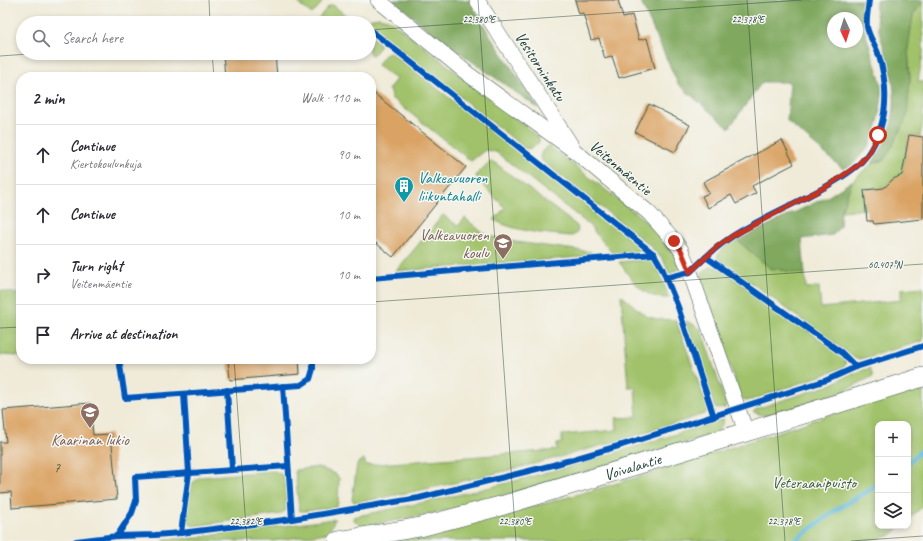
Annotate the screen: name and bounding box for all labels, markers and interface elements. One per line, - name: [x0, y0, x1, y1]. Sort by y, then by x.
- north arrow: [827, 12, 863, 48]
- text: 22.380°E: [463, 13, 497, 26]
- text: 22.378°E: [732, 13, 766, 26]
- search box: [16, 16, 376, 60]
- icon: search: [30, 27, 52, 49]
- street label: Vesitorninkatu: [510, 28, 571, 106]
- text: Search here: [62, 29, 123, 48]
- text: 2 min: [32, 88, 65, 109]
- text: Walk · 110 m: [301, 90, 360, 106]
- route start: [869, 126, 887, 144]
- street label: Veitenmäentie: [585, 136, 657, 201]
- text: Continue: [70, 137, 115, 156]
- icon: ahead: [32, 144, 54, 166]
- text: 90 m: [338, 147, 360, 163]
- text: Kiertokoulunkuja: [70, 156, 141, 172]
- place label: Valkeavuoren liikuntahalli: [418, 168, 488, 206]
- building icon: Valkeavuoren liikuntahalli: [393, 175, 415, 203]
- icon: ahead: [32, 204, 54, 226]
- text: Continue: [70, 205, 115, 224]
- text: 10 m: [338, 207, 360, 223]
- place label: Valkeavuoren koulu: [420, 225, 490, 263]
- school or university icon: Valkeavuoren koulu: [492, 232, 514, 260]
- route end: [665, 232, 683, 250]
- text: Turn right: [70, 257, 123, 276]
- text: 60.407°N: [868, 258, 904, 271]
- icon: right: [32, 264, 54, 286]
- text: 10 m: [338, 267, 360, 283]
- text: Veitenmäentie: [70, 276, 131, 292]
- icon: arrive: [32, 324, 54, 346]
- text: Arrive at destination: [70, 325, 177, 344]
- school or university icon: Kaarinan lukio: [79, 401, 101, 429]
- map controls: [875, 421, 911, 529]
- button: +: [875, 421, 911, 457]
- place label: Kaarinan lukio: [51, 430, 130, 450]
- street label: Voivalantie: [602, 449, 665, 485]
- button: −: [875, 457, 911, 493]
- house number: 7: [54, 459, 61, 476]
- park label: Veteraanipuisto: [772, 473, 858, 493]
- button: layers: [875, 493, 911, 529]
- text: 22.382°E: [230, 515, 264, 528]
- text: 22.380°E: [499, 515, 533, 528]
- text: 22.378°E: [768, 515, 802, 528]

